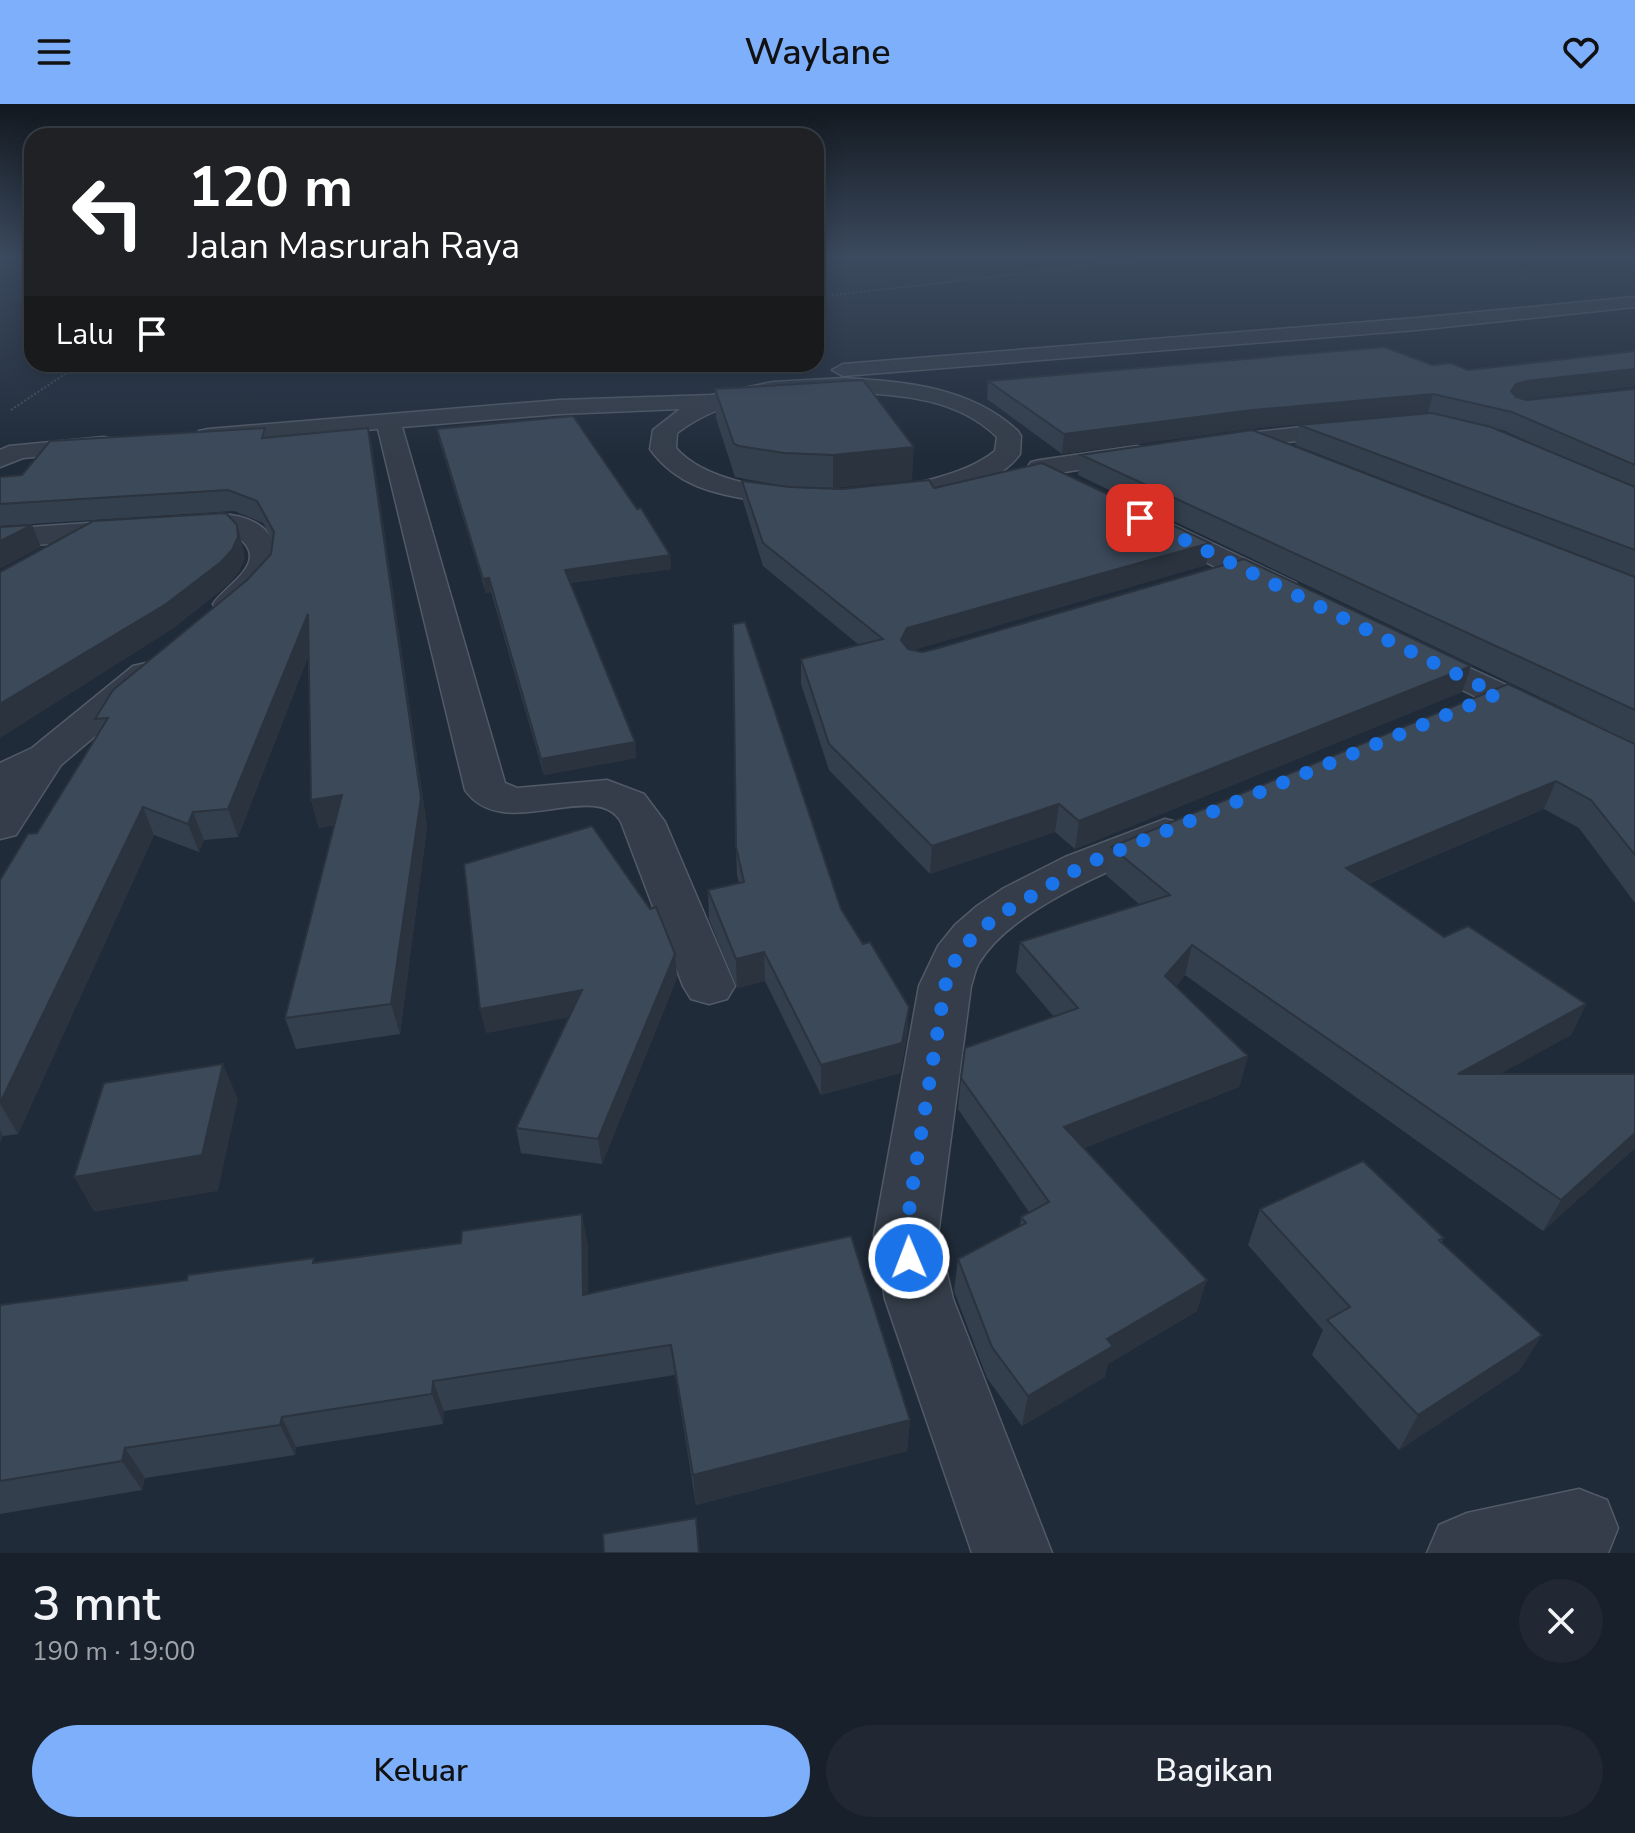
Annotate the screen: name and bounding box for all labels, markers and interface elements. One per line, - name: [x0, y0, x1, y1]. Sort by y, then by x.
- text: Waylane: [744, 28, 891, 77]
- icon: menu: [32, 30, 76, 74]
- icon: heart: [1559, 30, 1603, 74]
- text: 120 m: [188, 149, 353, 226]
- icon: left: [56, 160, 160, 264]
- text: Jalan Masrurah Raya: [188, 222, 520, 271]
- icon: arrive: [130, 312, 174, 356]
- text: Lalu: [56, 314, 114, 355]
- pin: [1106, 484, 1174, 552]
- icon: arrive: [1118, 496, 1162, 540]
- position arrow: [867, 1216, 951, 1300]
- text: 3 mnt: [32, 1571, 160, 1637]
- button: close: [1519, 1579, 1603, 1663]
- text: 190 m · 19:00: [32, 1634, 195, 1669]
- button: Keluar: [32, 1725, 810, 1817]
- button: Bagikan: [826, 1725, 1603, 1817]

